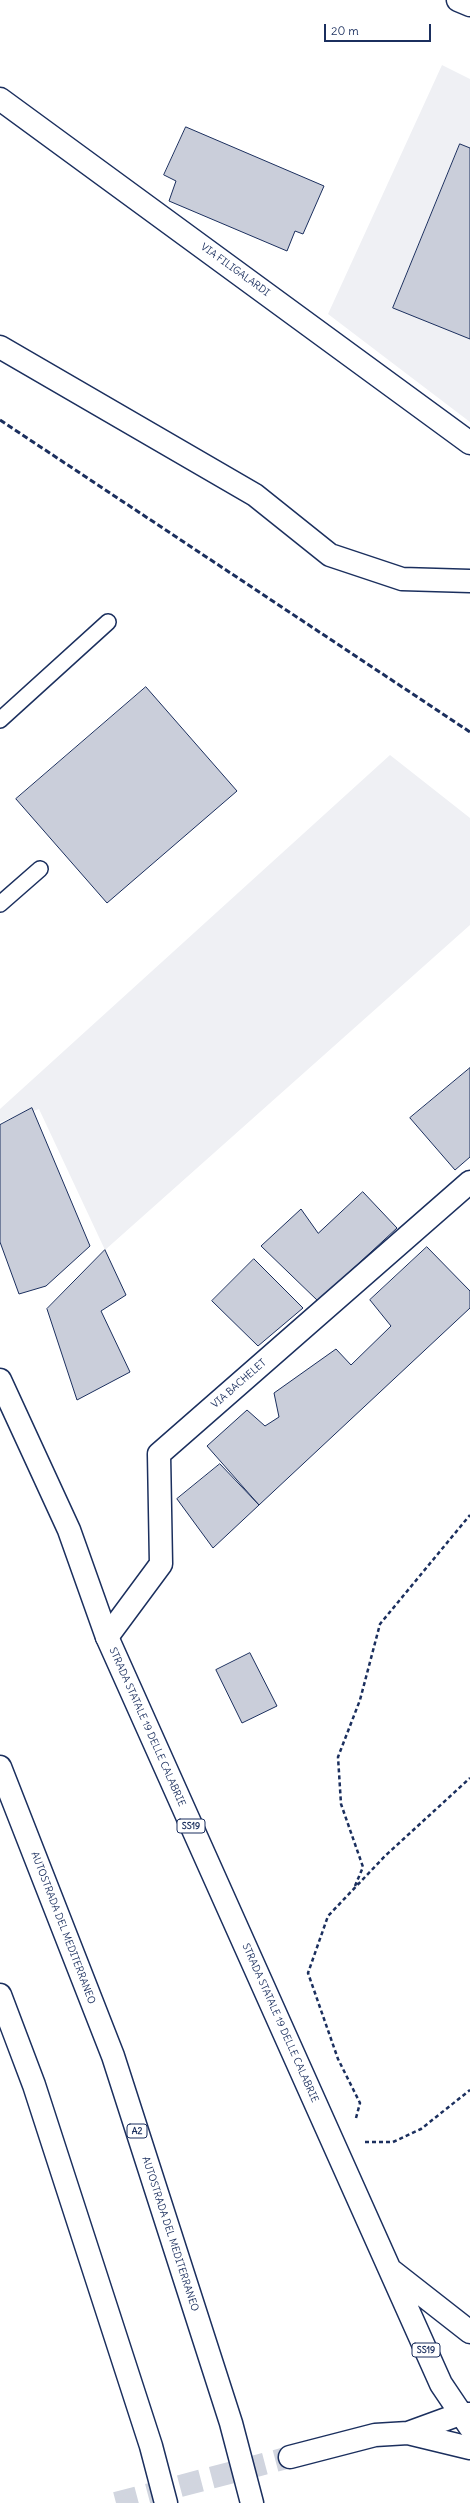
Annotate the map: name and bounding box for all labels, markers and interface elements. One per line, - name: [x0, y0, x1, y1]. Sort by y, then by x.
- scale bar: [326, 16, 433, 42]
- text: 20 m: [331, 23, 359, 38]
- street label: VIA FILIGALARDI: [198, 241, 272, 299]
- street label: VIA BACHELET: [209, 1357, 269, 1411]
- street label: STRADA STATALE 19 DELLE CALABRIE: [106, 1646, 188, 1808]
- road number: SS19: [177, 1819, 205, 1833]
- street label: AUTOSTRADA DEL MEDITERRANEO: [28, 1850, 98, 2006]
- street label: STRADA STATALE 19 DELLE CALABRIE: [239, 1942, 321, 2104]
- road number: A2: [127, 2124, 147, 2138]
- street label: AUTOSTRADA DEL MEDITERRANEO: [139, 2155, 201, 2313]
- road number: SS19: [412, 2343, 440, 2357]

